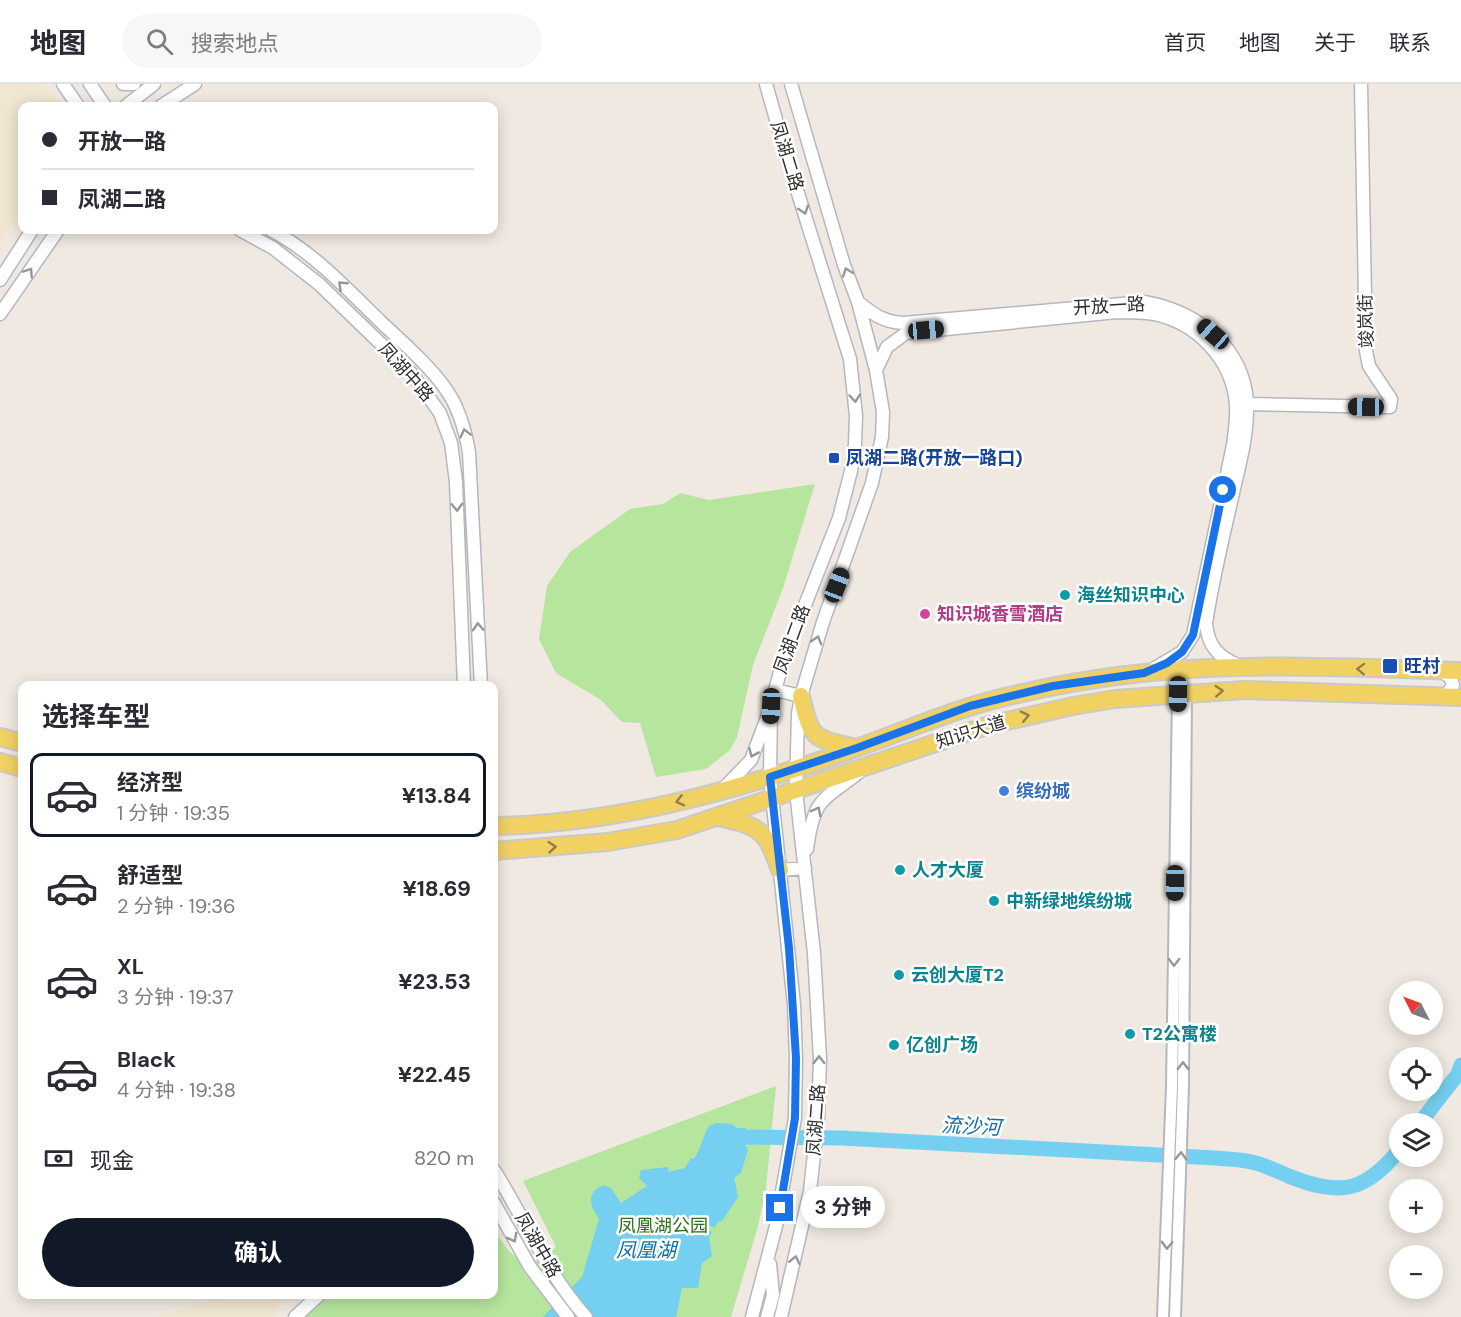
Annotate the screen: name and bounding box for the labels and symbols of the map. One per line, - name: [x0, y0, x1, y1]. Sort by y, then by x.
- street label: 凤湖二路: [765, 118, 809, 194]
- one-way arrow: [797, 204, 809, 215]
- one-way arrow: [22, 267, 33, 278]
- one-way arrow: [842, 267, 854, 278]
- one-way arrow: [339, 281, 349, 292]
- street label: 开放一路: [1072, 292, 1146, 320]
- street label: 竣岚街: [1353, 294, 1379, 348]
- car: [1194, 315, 1232, 353]
- car: [907, 319, 945, 341]
- street label: 凤湖中路: [373, 337, 439, 407]
- one-way arrow: [848, 393, 861, 402]
- car: [1348, 398, 1384, 416]
- one-way arrow: [460, 428, 473, 438]
- place label: 凤湖二路(开放一路口): [846, 446, 1023, 470]
- marker: 凤湖二路(开放一路口): [827, 451, 841, 465]
- route start: [1209, 476, 1236, 503]
- one-way arrow: [450, 502, 463, 511]
- car: [822, 565, 852, 605]
- place label: 海丝知识中心: [1077, 583, 1185, 607]
- marker: 海丝知识中心: [1058, 588, 1072, 602]
- street label: 凤湖二路: [768, 601, 816, 677]
- place label: 知识城香雪酒店: [937, 602, 1063, 626]
- marker: 知识城香雪酒店: [918, 607, 932, 621]
- one-way arrow: [472, 623, 485, 632]
- one-way arrow: [810, 635, 822, 646]
- place label: 旺村: [1404, 654, 1440, 678]
- marker: 旺村: [1381, 657, 1399, 675]
- one-way arrow: [1357, 663, 1366, 676]
- car: [1169, 676, 1187, 712]
- one-way arrow: [1214, 685, 1223, 698]
- car: [761, 688, 781, 724]
- street label: 知识大道: [933, 710, 1009, 754]
- one-way arrow: [1020, 710, 1030, 723]
- one-way arrow: [748, 746, 760, 757]
- place label: 缤纷城: [1016, 779, 1070, 803]
- marker: 缤纷城: [997, 784, 1011, 798]
- one-way arrow: [675, 793, 685, 806]
- one-way arrow: [809, 806, 821, 817]
- one-way arrow: [547, 841, 556, 854]
- place label: 人才大厦: [912, 858, 984, 882]
- marker: 人才大厦: [893, 863, 907, 877]
- car: [1166, 865, 1184, 901]
- place label: 中新绿地缤纷城: [1006, 889, 1132, 913]
- marker: 中新绿地缤纷城: [987, 894, 1001, 908]
- one-way arrow: [1168, 958, 1180, 967]
- place label: 云创大厦T2: [911, 963, 1004, 987]
- marker: 云创大厦T2: [892, 968, 906, 982]
- north arrow: [1389, 981, 1443, 1035]
- place label: T2公寓楼: [1142, 1022, 1217, 1046]
- marker: T2公寓楼: [1123, 1027, 1137, 1041]
- place label: 亿创广场: [906, 1033, 978, 1057]
- marker: 亿创广场: [887, 1038, 901, 1052]
- one-way arrow: [813, 1055, 825, 1064]
- one-way arrow: [1177, 1061, 1189, 1070]
- street label: 凤湖二路: [802, 1083, 830, 1157]
- water label: 流沙河: [940, 1111, 1006, 1141]
- one-way arrow: [1174, 1151, 1187, 1160]
- callout: 3 分钟: [801, 1187, 885, 1229]
- route end: [766, 1194, 793, 1221]
- street label: 凤湖中路: [510, 1208, 566, 1282]
- park label: 凤凰湖公园: [618, 1214, 708, 1238]
- one-way arrow: [506, 1232, 517, 1243]
- water label: 凤凰湖: [616, 1237, 679, 1263]
- one-way arrow: [1160, 1241, 1173, 1250]
- one-way arrow: [788, 1256, 801, 1266]

